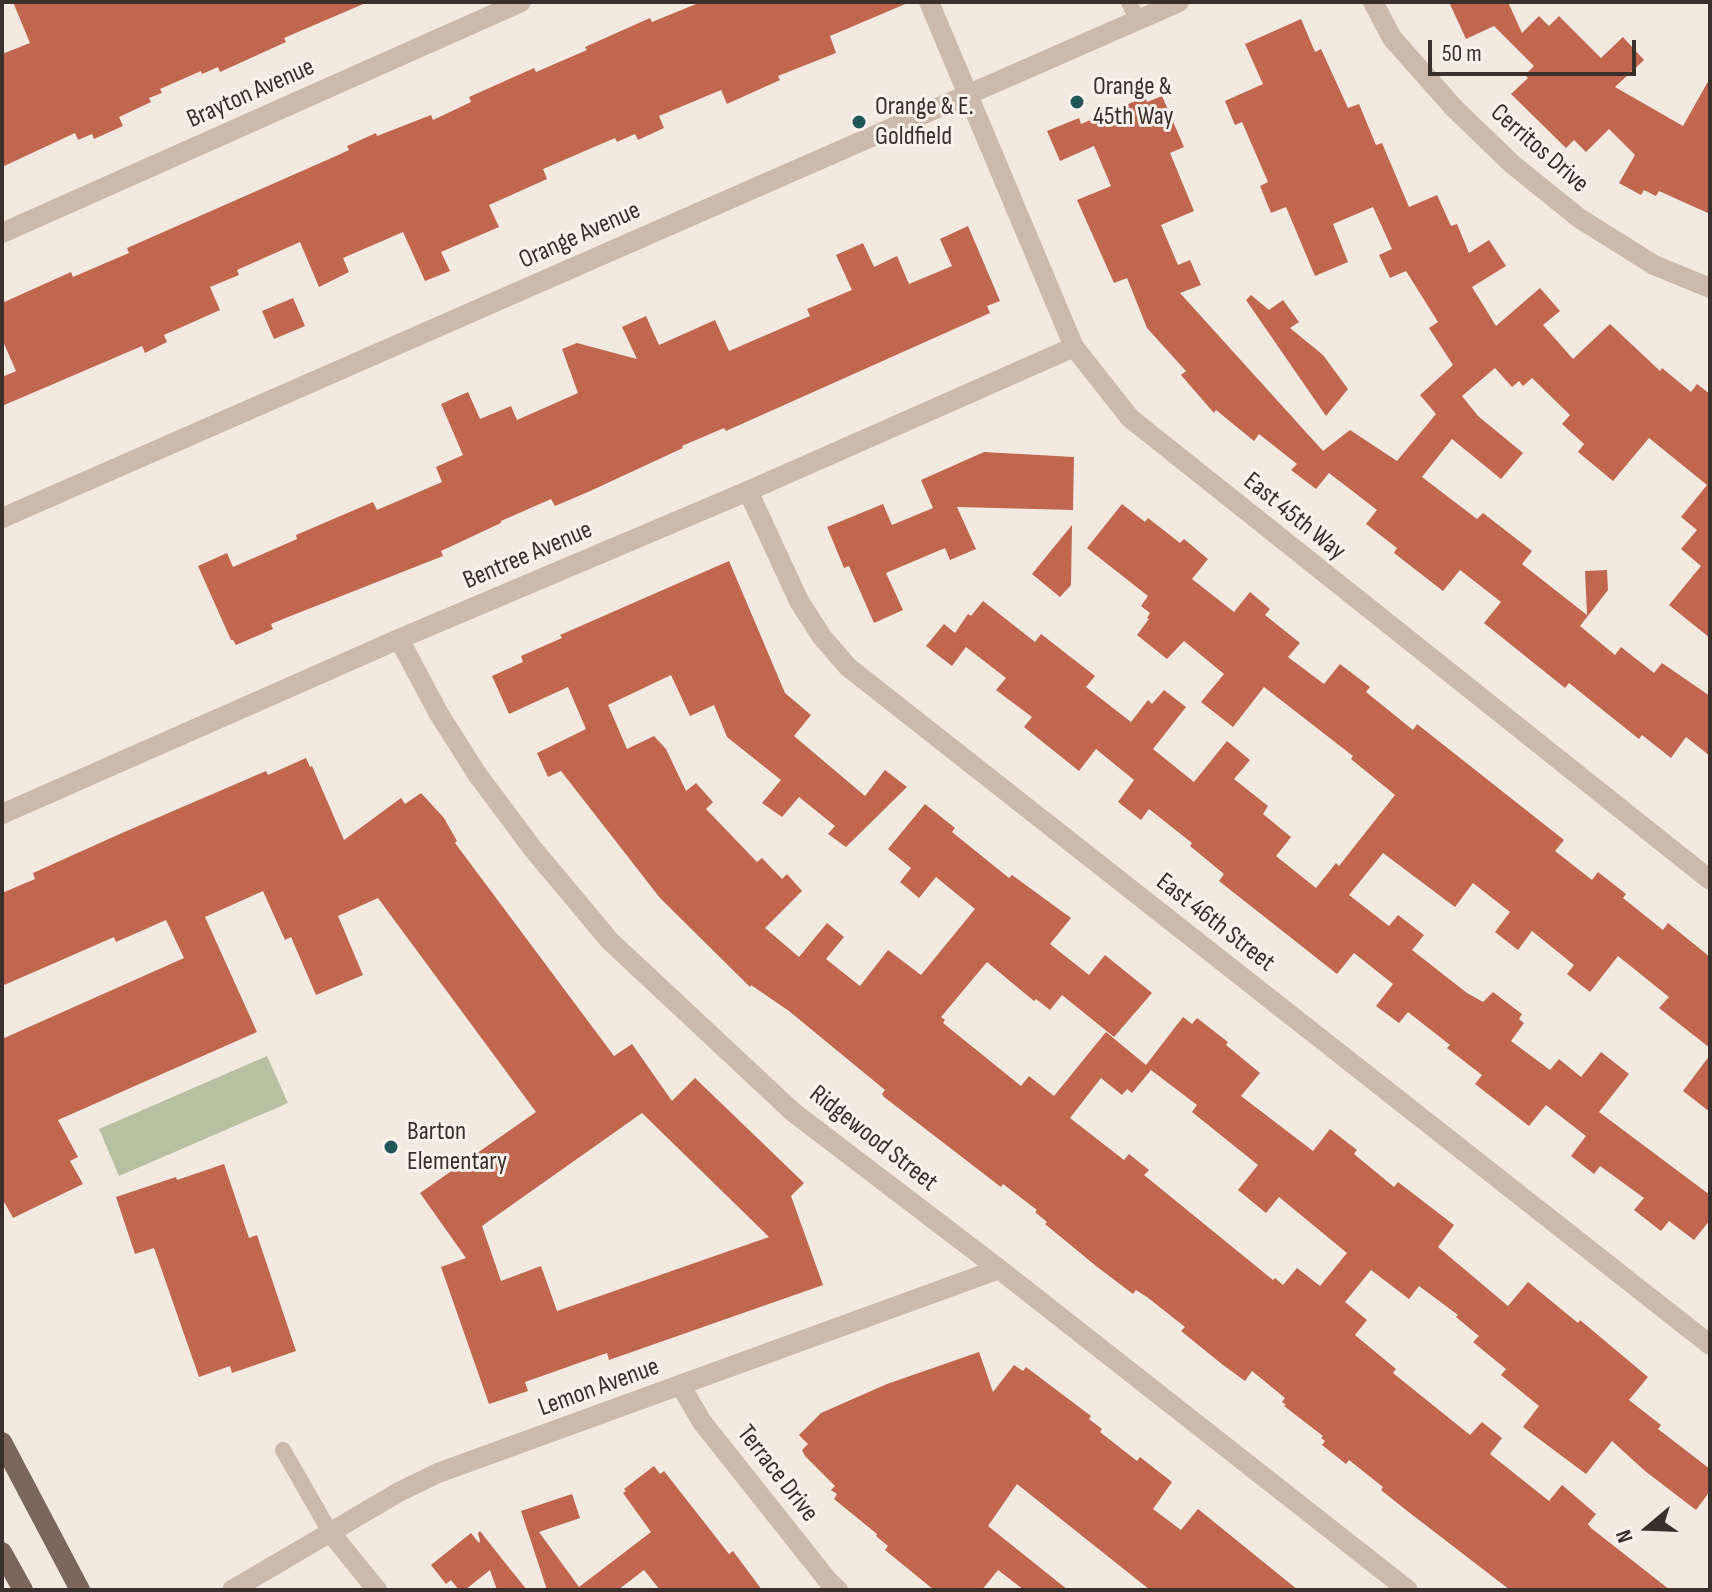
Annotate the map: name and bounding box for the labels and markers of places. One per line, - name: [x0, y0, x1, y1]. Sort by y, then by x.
- place label: Orange & 45th Way: [1093, 71, 1174, 132]
- place label: Orange & E. Goldfield: [875, 91, 974, 152]
- marker: Orange & 45th Way: [1068, 93, 1086, 111]
- marker: Orange & E. Goldfield: [850, 113, 868, 131]
- place label: Barton Elementary: [407, 1116, 507, 1178]
- marker: Barton Elementary: [382, 1138, 400, 1156]

